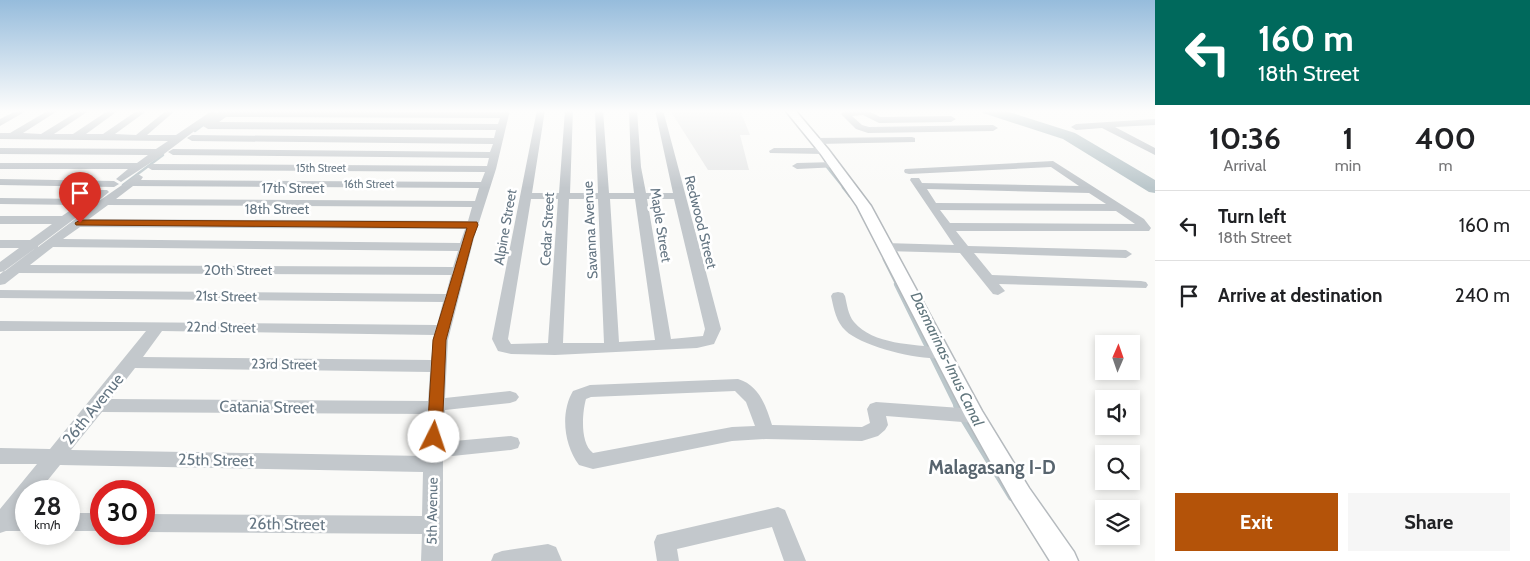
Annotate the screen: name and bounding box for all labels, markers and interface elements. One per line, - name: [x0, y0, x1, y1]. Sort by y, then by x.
- text: 160 m: [1258, 17, 1354, 60]
- icon: left: [1175, 20, 1240, 85]
- text: 18th Street: [1258, 60, 1359, 87]
- text: 10:36: [1209, 120, 1281, 157]
- text: 1: [1342, 120, 1353, 157]
- text: 400: [1415, 120, 1476, 157]
- text: Arrival: [1224, 156, 1266, 175]
- text: min: [1335, 156, 1361, 175]
- text: m: [1439, 156, 1453, 175]
- street label: 15th Street: [296, 161, 346, 175]
- pin: [59, 172, 101, 223]
- street label: Redwood Street: [681, 173, 721, 271]
- street label: 16th Street: [344, 177, 394, 191]
- icon: arrive: [66, 179, 94, 207]
- street label: 17th Street: [261, 179, 325, 197]
- street label: Savanna Avenue: [578, 181, 602, 279]
- street label: Maple Street: [646, 186, 676, 264]
- street label: Alpine Street: [489, 187, 521, 266]
- street label: Cedar Street: [536, 191, 558, 266]
- street label: 18th Street: [245, 200, 310, 218]
- text: Turn left: [1218, 205, 1286, 228]
- icon: left: [1175, 212, 1203, 240]
- text: 160 m: [1459, 214, 1510, 237]
- text: 18th Street: [1218, 228, 1292, 247]
- street label: 20th Street: [204, 261, 273, 279]
- icon: arrive: [1175, 282, 1203, 310]
- text: Arrive at destination: [1218, 284, 1382, 307]
- text: 240 m: [1455, 284, 1510, 307]
- street label: 21st Street: [195, 286, 257, 306]
- water label: Dasmarinas-Imus Canal: [907, 289, 988, 430]
- street label: 22nd Street: [186, 317, 256, 337]
- north arrow: [1095, 335, 1140, 380]
- map controls: [1095, 335, 1140, 545]
- street label: 23rd Street: [251, 354, 317, 374]
- street label: 26th Avenue: [59, 370, 127, 448]
- button: sound: [1095, 390, 1140, 435]
- street label: Catania Street: [219, 397, 315, 417]
- position arrow: [407, 410, 459, 462]
- button: search: [1095, 445, 1140, 490]
- street label: 25th Street: [178, 450, 255, 470]
- district label: Malagasang I-D: [928, 456, 1056, 479]
- street label: 5th Avenue: [422, 477, 442, 545]
- speed limit sign: 30: [90, 480, 155, 545]
- text: 28: [33, 491, 62, 521]
- button: Exit: [1175, 493, 1338, 551]
- button: Share: [1348, 493, 1510, 551]
- button: layers: [1095, 500, 1140, 545]
- street label: 26th Street: [249, 514, 326, 534]
- text: km/h: [34, 517, 61, 532]

